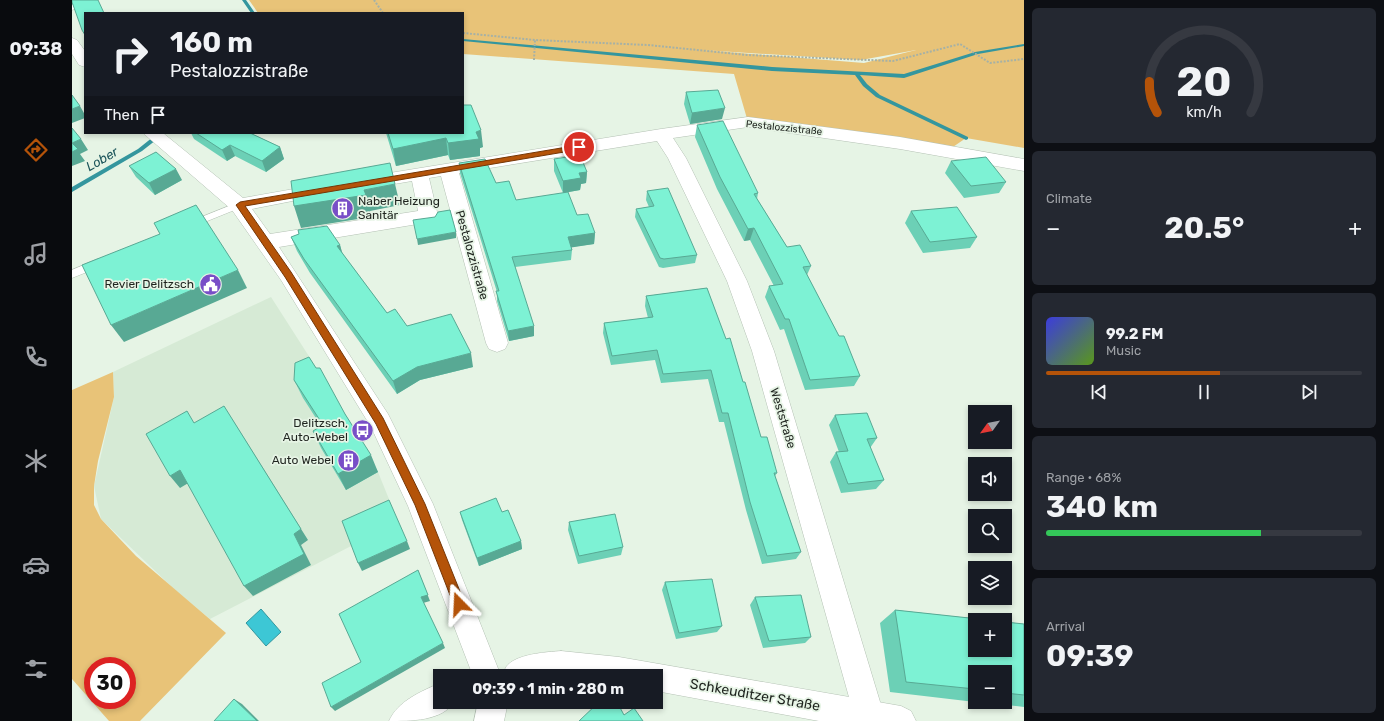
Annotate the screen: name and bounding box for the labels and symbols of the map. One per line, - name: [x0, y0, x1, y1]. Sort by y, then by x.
- street label: Pestalozzistraße: [745, 118, 823, 138]
- pin: [562, 130, 596, 164]
- water label: Lober: [83, 143, 122, 174]
- place label: Naber Heizung Sanitär: [358, 194, 440, 222]
- building icon: Naber Heizung Sanitär: [329, 195, 355, 221]
- street label: Pestalozzistraße: [453, 209, 492, 302]
- public building icon: Revier Delitzsch: [197, 271, 223, 297]
- place label: Revier Delitzsch: [105, 277, 194, 291]
- street label: Weststraße: [767, 386, 799, 450]
- north arrow: [968, 405, 1012, 449]
- place label: Delitzsch, Auto-Webel: [283, 416, 348, 444]
- bus stop icon: Delitzsch, Auto-Webel: [350, 417, 376, 443]
- building icon: Auto Webel: [336, 447, 362, 473]
- place label: Auto Webel: [272, 453, 334, 467]
- position arrow: [438, 583, 480, 625]
- speed limit sign: 30: [84, 657, 136, 709]
- street label: Schkeuditzer Straße: [689, 675, 822, 715]

